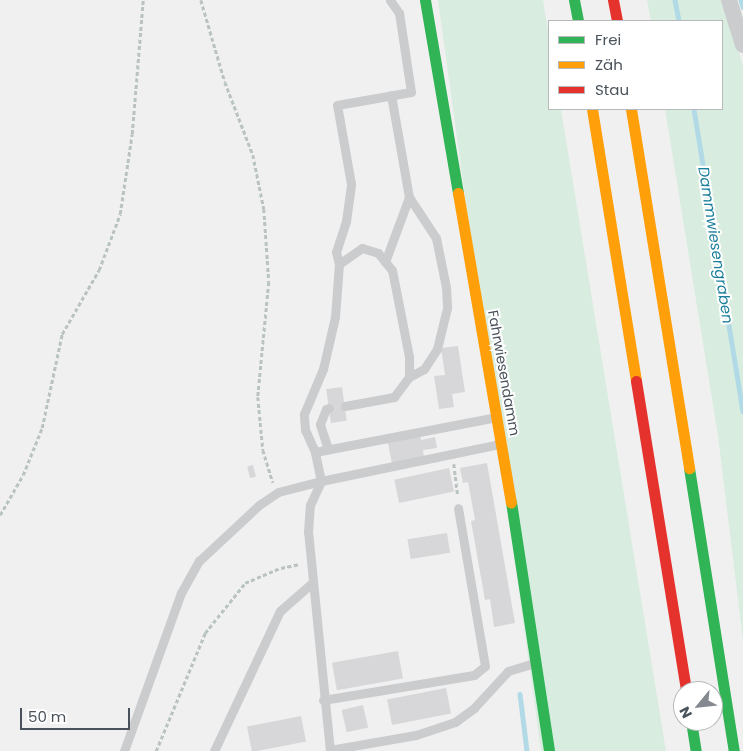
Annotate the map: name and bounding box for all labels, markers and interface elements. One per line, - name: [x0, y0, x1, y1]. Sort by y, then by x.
- legend: [548, 20, 723, 110]
- text: Frei: [595, 29, 621, 50]
- text: Zäh: [595, 54, 623, 75]
- text: Stau: [595, 79, 629, 100]
- water label: Dammwiesengraben: [695, 165, 737, 325]
- street label: Fahrwiesendamm: [485, 309, 523, 437]
- north arrow: [673, 681, 723, 731]
- scale bar: [22, 698, 132, 730]
- text: N: [674, 703, 697, 722]
- text: 50 m: [28, 706, 66, 727]

